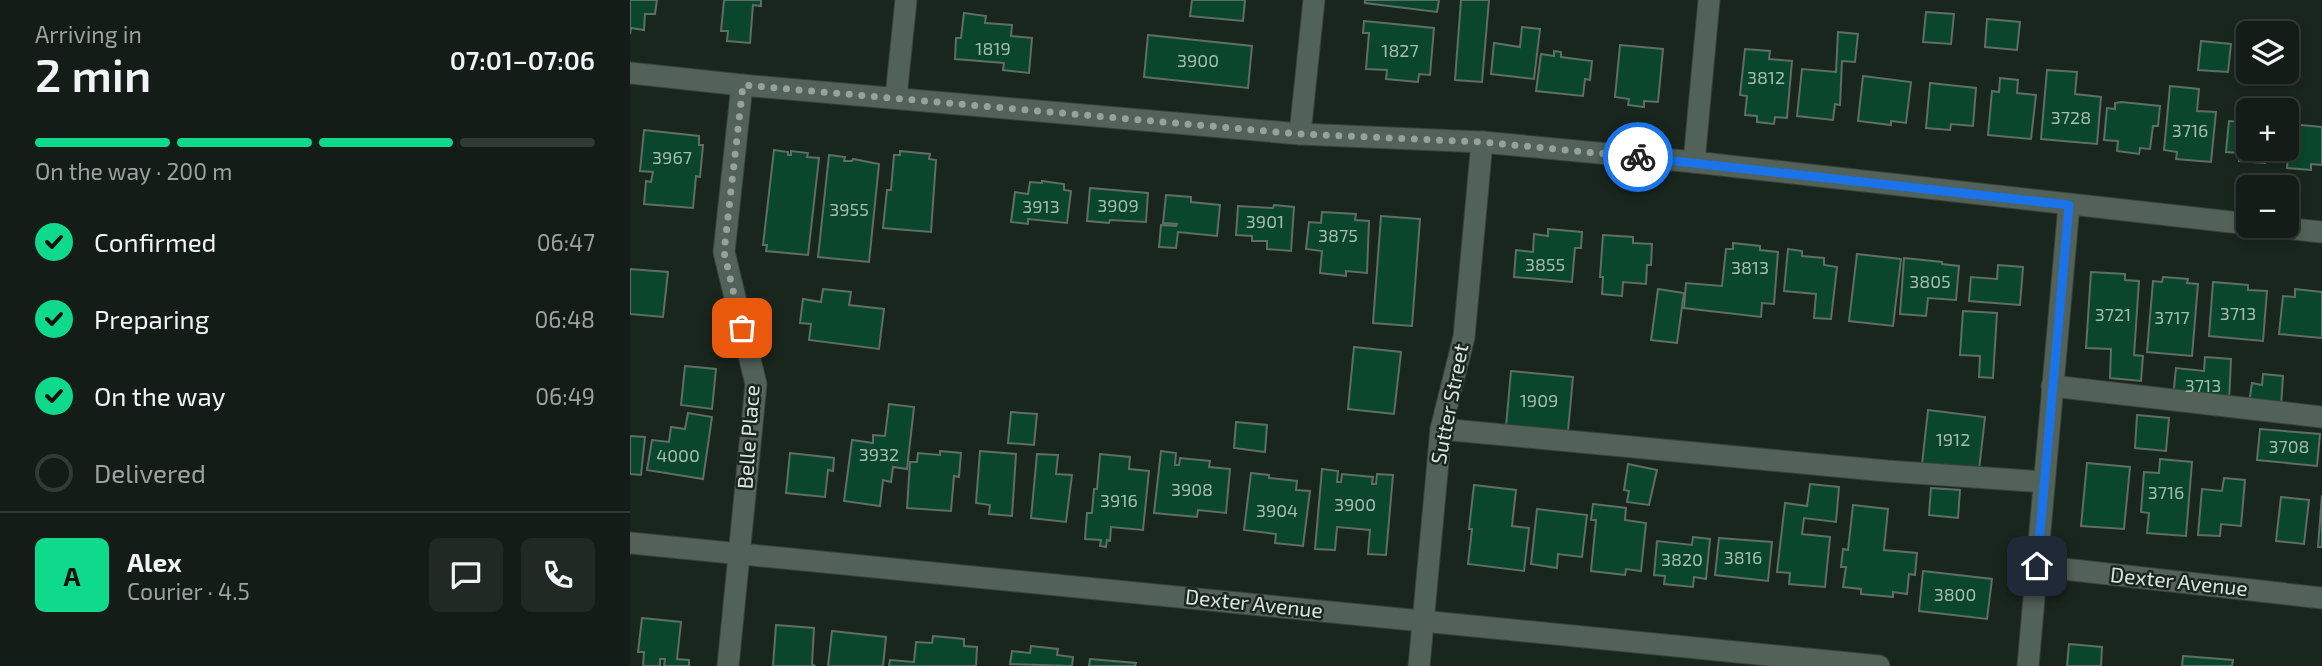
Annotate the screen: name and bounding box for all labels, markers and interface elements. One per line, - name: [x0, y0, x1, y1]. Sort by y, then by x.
- text: Arriving in: [35, 20, 142, 48]
- map controls: [2236, 21, 2299, 238]
- button: layers: [2236, 21, 2299, 84]
- house number: 1819: [975, 37, 1011, 59]
- house number: 1827: [1381, 39, 1419, 61]
- text: 07:01–07:06: [450, 44, 595, 75]
- text: 2 min: [35, 46, 151, 101]
- house number: 3900: [1177, 49, 1219, 71]
- house number: 3812: [1747, 66, 1785, 88]
- button: +: [2236, 98, 2299, 161]
- house number: 3728: [2051, 106, 2091, 128]
- house number: 3716: [2172, 119, 2208, 141]
- courier: [1603, 122, 1673, 192]
- icon: bike: [1619, 138, 1657, 176]
- house number: 3967: [652, 146, 692, 168]
- text: On the way · 200 m: [35, 157, 232, 185]
- button: −: [2236, 175, 2299, 238]
- house number: 3909: [1097, 194, 1139, 216]
- house number: 3913: [1022, 195, 1060, 217]
- house number: 3955: [829, 198, 869, 220]
- house number: 3901: [1246, 210, 1284, 232]
- icon: check: [35, 223, 73, 261]
- house number: 3875: [1318, 224, 1358, 246]
- text: Confirmed: [94, 226, 217, 257]
- text: 06:47: [537, 228, 595, 256]
- house number: 3855: [1525, 253, 1565, 275]
- house number: 3813: [1731, 256, 1769, 278]
- house number: 3805: [1909, 270, 1951, 292]
- pin: [712, 298, 772, 358]
- icon: check: [35, 300, 73, 338]
- house number: 3713: [2220, 302, 2256, 324]
- text: Preparing: [94, 303, 209, 334]
- house number: 3721: [2095, 303, 2131, 325]
- text: 06:48: [534, 305, 595, 333]
- house number: 3717: [2154, 306, 2190, 328]
- icon: bag: [723, 309, 761, 347]
- street label: Sutter Street: [1425, 341, 1472, 466]
- house number: 3713: [2185, 374, 2221, 396]
- icon: check: [35, 377, 73, 415]
- text: On the way: [94, 380, 225, 411]
- text: 06:49: [535, 382, 595, 410]
- street label: Belle Place: [731, 384, 764, 490]
- house number: 1909: [1520, 389, 1558, 411]
- house number: 1912: [1936, 428, 1970, 450]
- house number: 3708: [2268, 435, 2310, 457]
- house number: 3932: [859, 443, 899, 465]
- house number: 4000: [656, 444, 700, 466]
- text: Delivered: [94, 457, 206, 488]
- house number: 3908: [1171, 478, 1213, 500]
- house number: 3716: [2148, 481, 2184, 503]
- house number: 3916: [1100, 489, 1138, 511]
- house number: 3900: [1334, 493, 1376, 515]
- house number: 3904: [1256, 499, 1298, 521]
- pin: [2007, 536, 2067, 596]
- button: chat: [429, 538, 503, 612]
- button: phone: [521, 538, 595, 612]
- text: Alex: [127, 546, 182, 577]
- house number: 3816: [1724, 546, 1762, 568]
- icon: home: [2018, 547, 2056, 585]
- house number: 3820: [1661, 548, 1703, 570]
- text: A: [64, 560, 80, 591]
- street label: Dexter Avenue: [2109, 561, 2249, 600]
- text: Courier · 4.5: [127, 577, 250, 605]
- street label: Dexter Avenue: [1184, 583, 1324, 622]
- house number: 3800: [1934, 583, 1976, 605]

